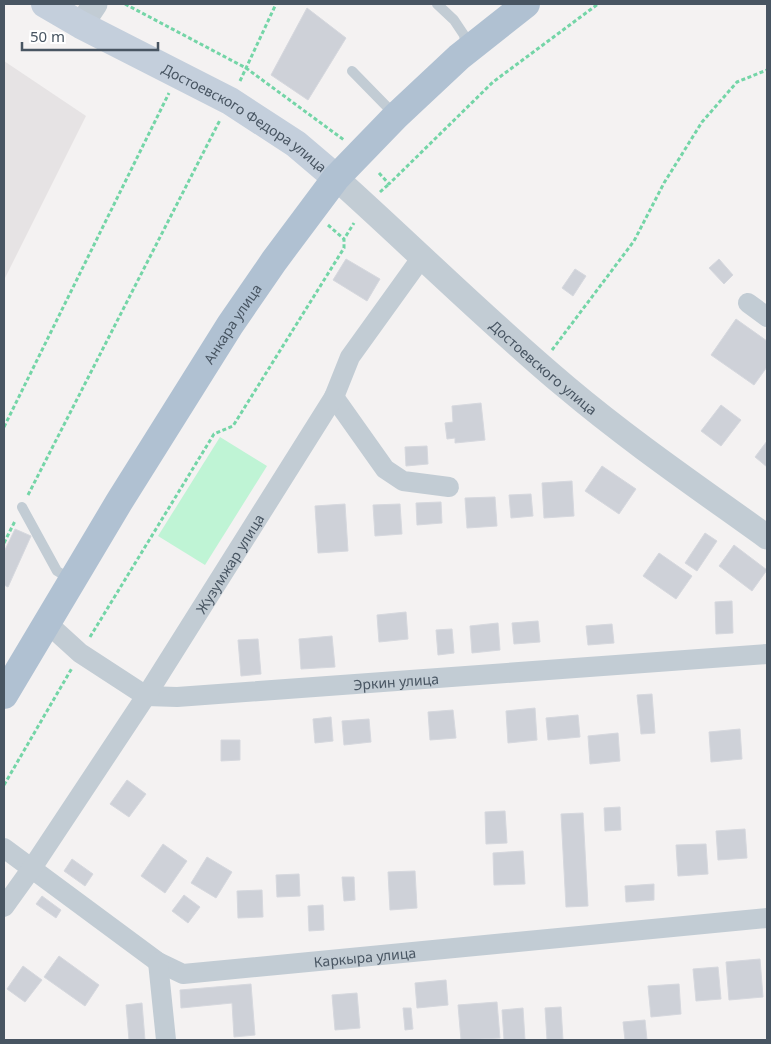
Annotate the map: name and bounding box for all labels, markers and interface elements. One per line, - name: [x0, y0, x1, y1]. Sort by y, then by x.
- scale bar: [22, 20, 159, 52]
- text: 50 m: [30, 26, 65, 46]
- street label: Достоевского Федора улица: [159, 59, 331, 176]
- street label: Анкара улица: [199, 280, 265, 367]
- street label: Достоевского улица: [486, 316, 601, 419]
- street label: Жузумжар улица: [191, 510, 268, 617]
- street label: Эркин улица: [353, 668, 439, 694]
- street label: Каркыра улица: [313, 942, 417, 971]

